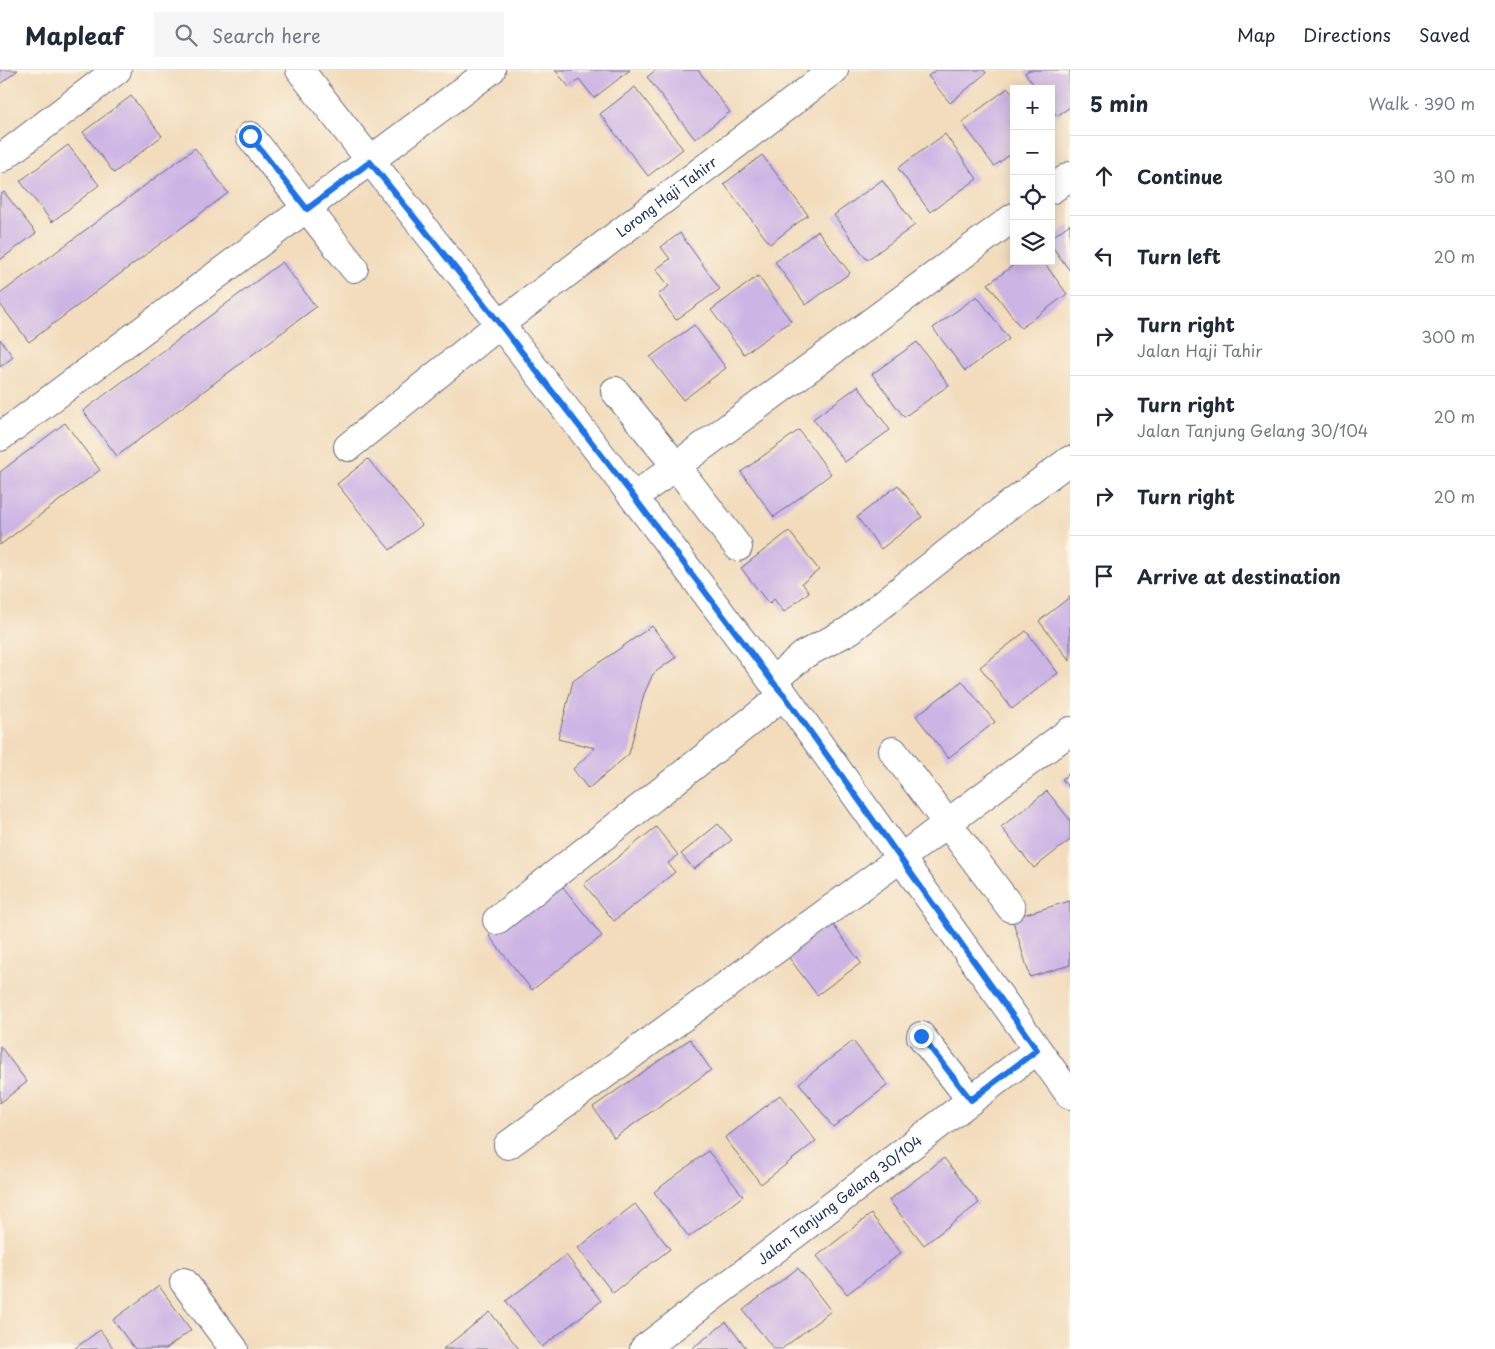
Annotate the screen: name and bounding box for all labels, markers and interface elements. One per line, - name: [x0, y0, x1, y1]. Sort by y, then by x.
- search box: [154, 12, 504, 57]
- text: Mapleaf: [25, 17, 124, 53]
- icon: search: [172, 21, 200, 49]
- text: Search here: [212, 21, 321, 49]
- text: Map: [1237, 21, 1275, 48]
- text: Directions: [1303, 21, 1391, 48]
- text: Saved: [1419, 21, 1470, 48]
- map controls: [1010, 85, 1055, 265]
- button: +: [1010, 85, 1055, 130]
- text: 5 min: [1090, 87, 1148, 119]
- text: Walk · 390 m: [1369, 91, 1475, 115]
- route start: [239, 125, 262, 148]
- button: −: [1010, 130, 1055, 175]
- street label: Lorong Haji Tahirr: [612, 151, 722, 242]
- icon: ahead: [1090, 162, 1118, 190]
- text: Continue: [1137, 162, 1223, 190]
- text: 30 m: [1433, 164, 1475, 188]
- button: locate: [1010, 175, 1055, 220]
- button: layers: [1010, 220, 1055, 265]
- icon: left: [1090, 242, 1118, 270]
- text: Turn left: [1137, 242, 1221, 270]
- text: 20 m: [1434, 244, 1475, 268]
- text: Turn right: [1137, 310, 1235, 338]
- icon: right: [1090, 322, 1118, 350]
- text: 300 m: [1421, 324, 1475, 348]
- text: Jalan Haji Tahir: [1137, 338, 1263, 362]
- text: Turn right: [1137, 390, 1235, 418]
- icon: right: [1090, 402, 1118, 430]
- text: 20 m: [1434, 404, 1475, 428]
- text: Jalan Tanjung Gelang 30/104: [1137, 418, 1368, 442]
- icon: right: [1090, 482, 1118, 510]
- text: Turn right: [1137, 482, 1235, 510]
- text: 20 m: [1434, 484, 1475, 508]
- icon: arrive: [1090, 562, 1118, 590]
- text: Arrive at destination: [1137, 562, 1341, 590]
- route end: [910, 1025, 933, 1048]
- street label: Jalan Tanjung Gelang 30/104: [752, 1130, 926, 1269]

